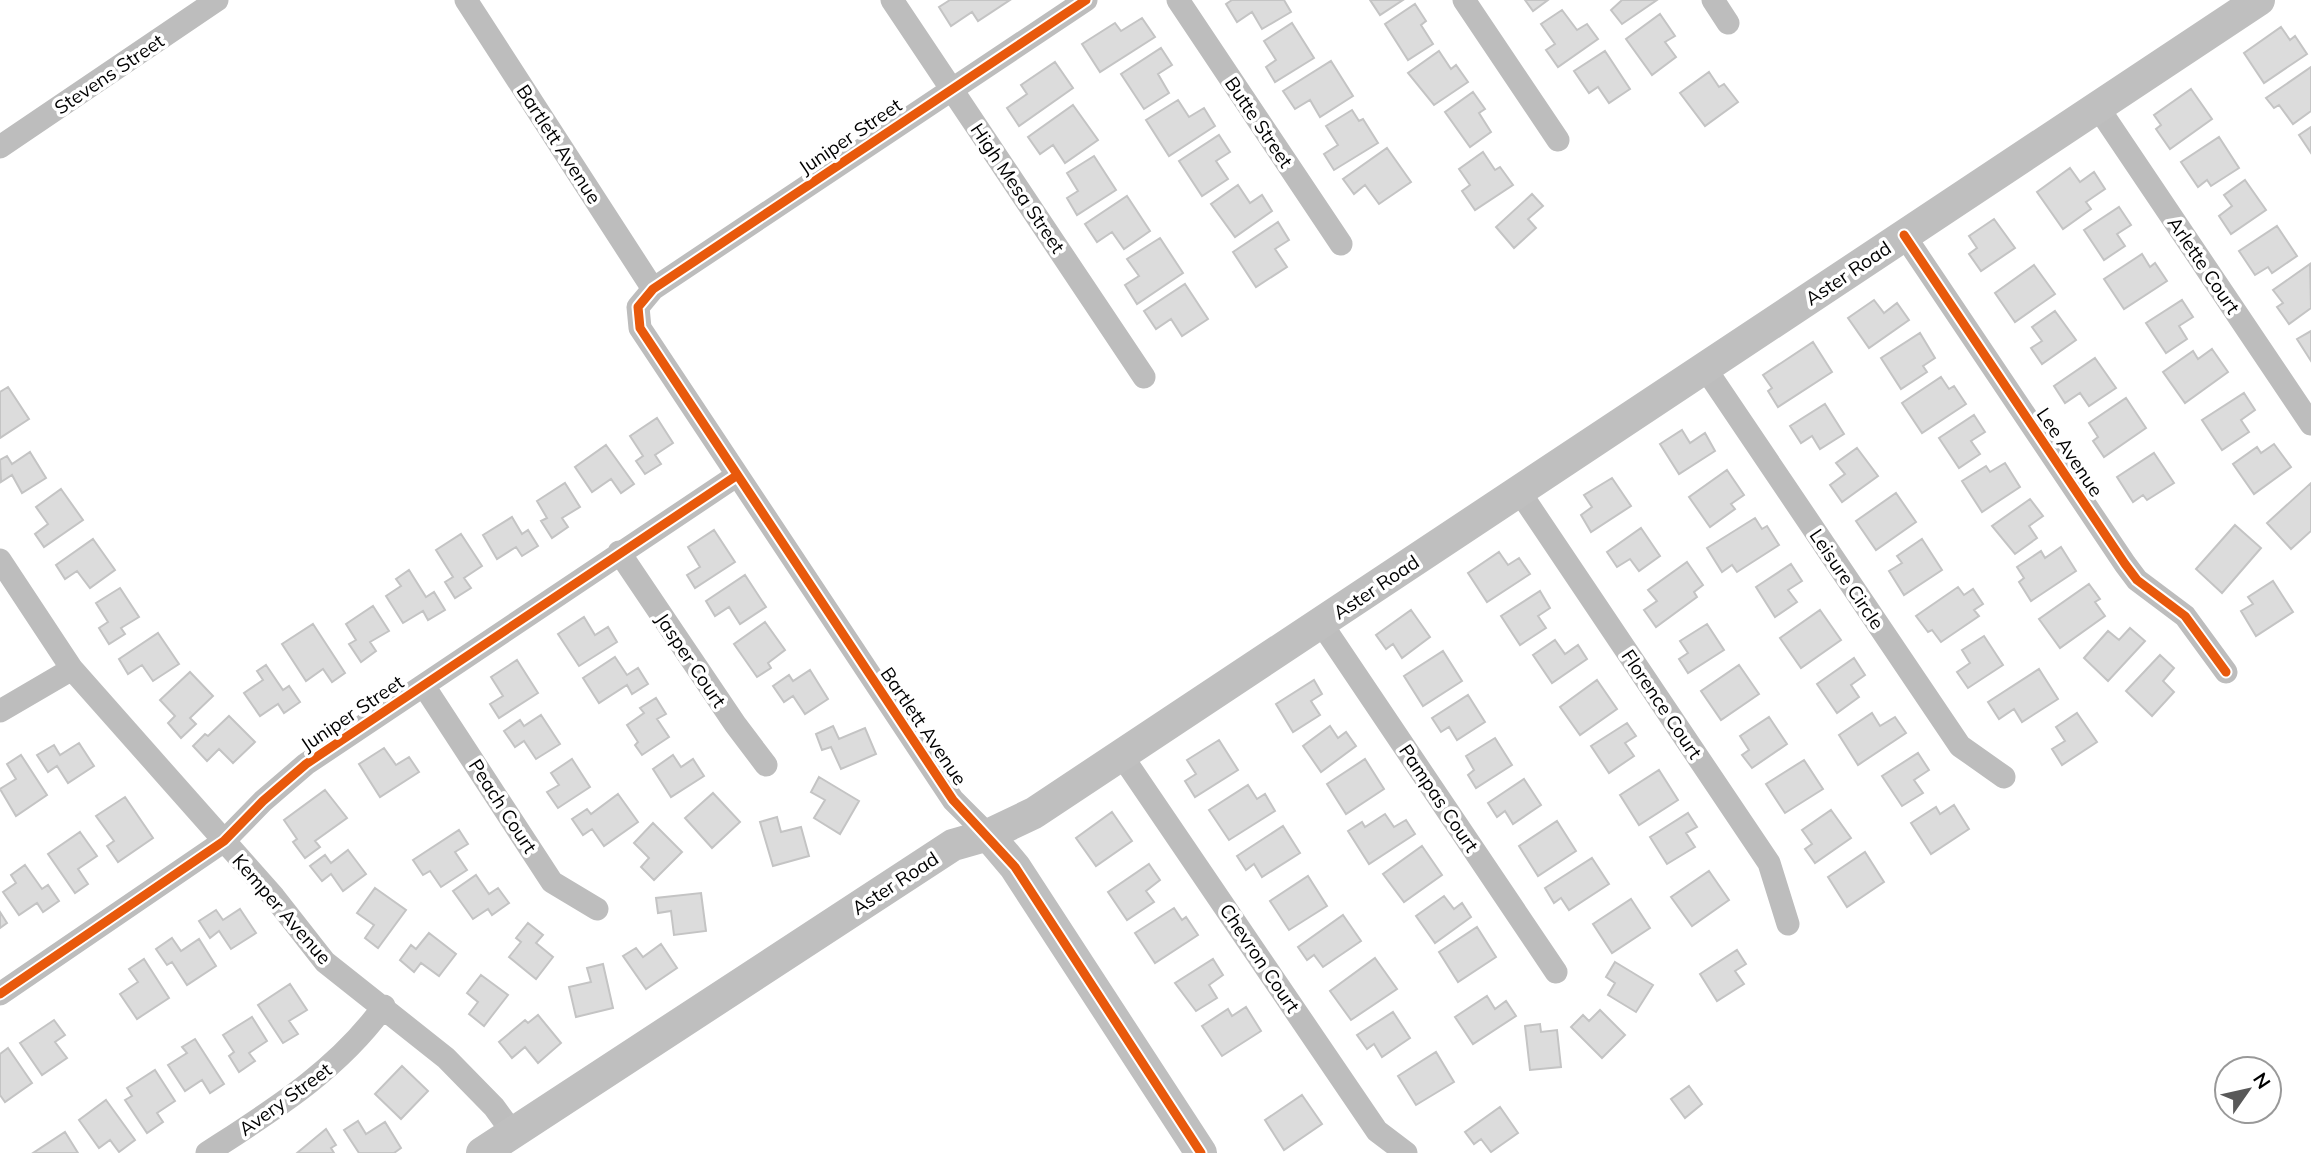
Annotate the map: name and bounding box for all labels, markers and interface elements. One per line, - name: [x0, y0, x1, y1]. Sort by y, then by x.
- street label: Stevens Street: [50, 28, 169, 119]
- street label: Butte Street: [1220, 72, 1298, 172]
- street label: Bartlett Avenue: [512, 80, 606, 208]
- street label: Juniper Street: [794, 93, 906, 179]
- street label: High Mesa Street: [966, 118, 1071, 258]
- street label: Arlette Court: [2163, 212, 2246, 318]
- street label: Aster Road: [1800, 236, 1896, 310]
- street label: Lee Avenue: [2032, 403, 2108, 501]
- street label: Leisure Circle: [1805, 524, 1889, 634]
- street label: Aster Road: [1328, 550, 1424, 624]
- street label: Jasper Court: [651, 608, 732, 712]
- street label: Florence Court: [1617, 645, 1708, 764]
- street label: Bartlett Avenue: [876, 662, 972, 790]
- street label: Juniper Street: [296, 670, 408, 756]
- street label: Pampas Court: [1394, 739, 1484, 857]
- street label: Peach Court: [464, 754, 542, 858]
- street label: Aster Road: [847, 846, 943, 920]
- street label: Kemper Avenue: [227, 849, 337, 969]
- street label: Chevron Court: [1215, 899, 1305, 1017]
- north arrow: [2213, 1055, 2283, 1125]
- street label: Avery Street: [234, 1057, 336, 1141]
- text: N: [2248, 1068, 2276, 1093]

